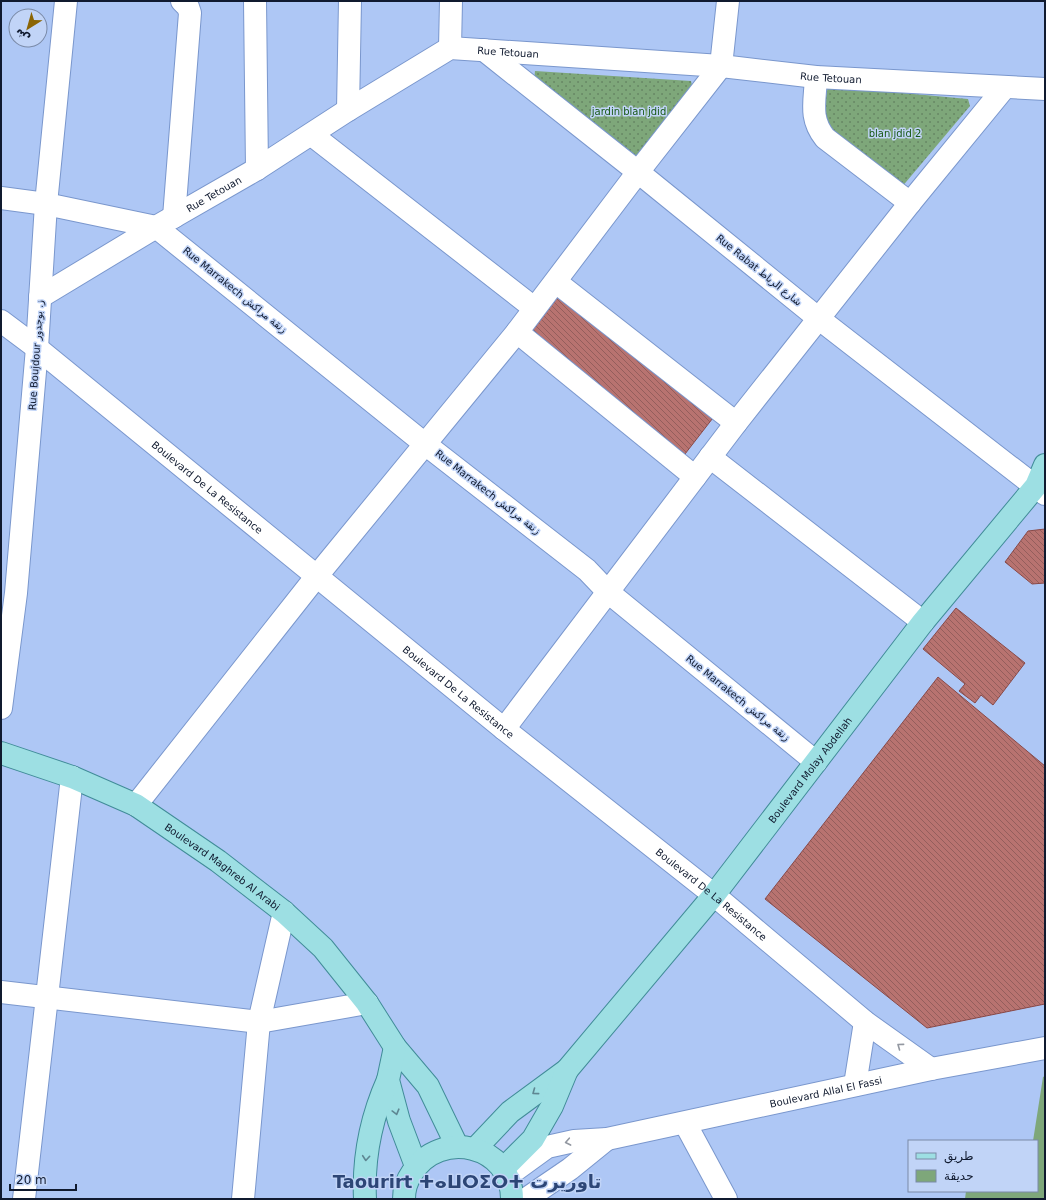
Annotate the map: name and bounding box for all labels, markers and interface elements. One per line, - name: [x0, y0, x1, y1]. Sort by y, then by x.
- north arrow: [8, 8, 48, 48]
- text: ش: [12, 26, 32, 45]
- street label: Rue Tetouan: [477, 44, 539, 59]
- street label: Rue Tetouan: [800, 70, 862, 85]
- park label: jardin blan jdid: [591, 106, 666, 117]
- park label: blan jdid 2: [869, 128, 921, 139]
- street label: Rue Tetouan: [184, 174, 243, 214]
- street label: Rue Rabat شارع الرباط: [714, 232, 804, 309]
- street label: Rue Marrakech زنقة مراكش: [181, 245, 289, 335]
- street label: Rue Boujdour ز. بوجدور: [27, 299, 46, 411]
- street label: Boulevard De La Resistance: [150, 439, 265, 535]
- street label: Rue Marrakech زنقة مراكش: [433, 448, 543, 536]
- street label: Boulevard De La Resistance: [401, 643, 516, 740]
- street label: Rue Marrakech زنقة مراكش: [684, 653, 792, 743]
- street label: Boulevard Molay Abdellah: [766, 715, 854, 825]
- street label: Boulevard Maghreb Al Arabi: [163, 821, 282, 912]
- street label: Boulevard De La Resistance: [654, 846, 769, 943]
- one-way arrow: [897, 1044, 904, 1051]
- street label: Boulevard Allal El Fassi: [769, 1074, 883, 1109]
- one-way arrow: [533, 1087, 540, 1094]
- one-way arrow: [391, 1108, 400, 1115]
- one-way arrow: [565, 1137, 571, 1146]
- legend: [908, 1140, 1038, 1192]
- text: طريق: [944, 1149, 974, 1164]
- one-way arrow: [362, 1155, 371, 1161]
- scale bar: [10, 1166, 76, 1192]
- text: حديقة: [944, 1169, 974, 1183]
- district label: Taourirt ⵜⴰⵡⵔⵉⵔⵜ تاوريرت: [333, 1171, 601, 1193]
- text: 20 m: [16, 1173, 47, 1187]

